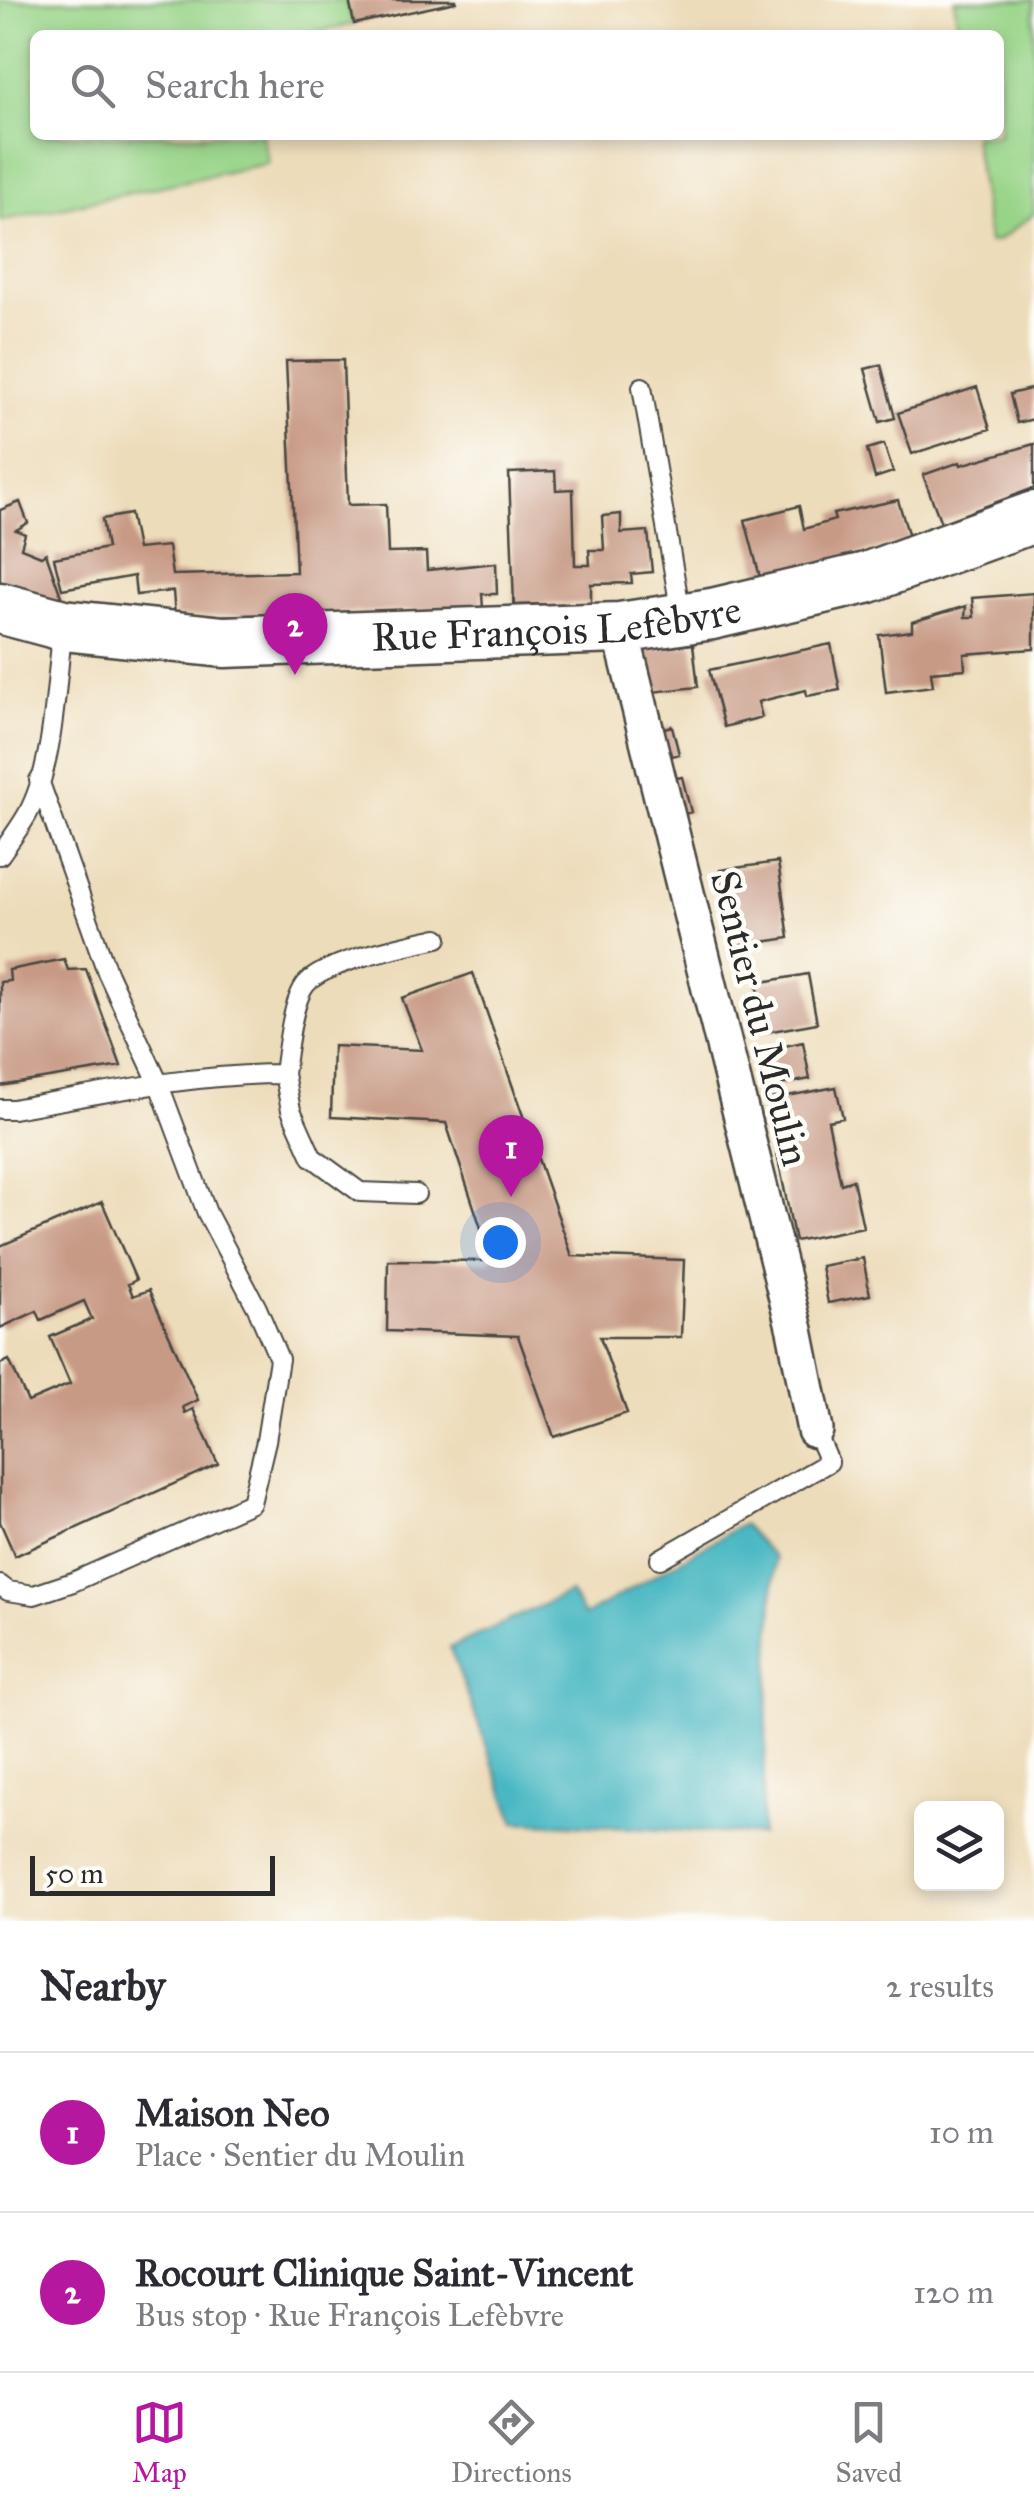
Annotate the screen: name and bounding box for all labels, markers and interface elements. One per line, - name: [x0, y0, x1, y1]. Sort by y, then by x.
- search box: [30, 30, 1004, 140]
- icon: search: [65, 58, 120, 113]
- text: Search here: [145, 62, 325, 108]
- street label: Rue François Lefèbvre: [371, 584, 746, 662]
- pin: 2: [262, 592, 328, 675]
- street label: Sentier du Moulin: [700, 865, 821, 1171]
- pin: 1: [478, 1114, 544, 1197]
- your location: [475, 1217, 526, 1268]
- map controls: [914, 1801, 1004, 1891]
- button: layers: [914, 1801, 1004, 1891]
- scale bar: [30, 1851, 275, 1896]
- text: 50 m: [45, 1856, 104, 1891]
- text: Nearby: [40, 1960, 165, 2012]
- text: 2 results: [886, 1967, 994, 2006]
- text: Maison Neo: [135, 2090, 330, 2136]
- text: 1: [66, 2113, 79, 2152]
- text: 10 m: [929, 2113, 994, 2152]
- text: Place · Sentier du Moulin: [135, 2136, 465, 2175]
- text: Rocourt Clinique Saint-Vincent: [135, 2250, 633, 2296]
- text: 2: [65, 2273, 80, 2312]
- text: 120 m: [913, 2273, 994, 2312]
- text: Bus stop · Rue François Lefèbvre: [135, 2296, 564, 2335]
- tab: Map: [132, 2395, 187, 2490]
- tab: Directions: [451, 2395, 572, 2490]
- tab: Saved: [836, 2395, 902, 2490]

